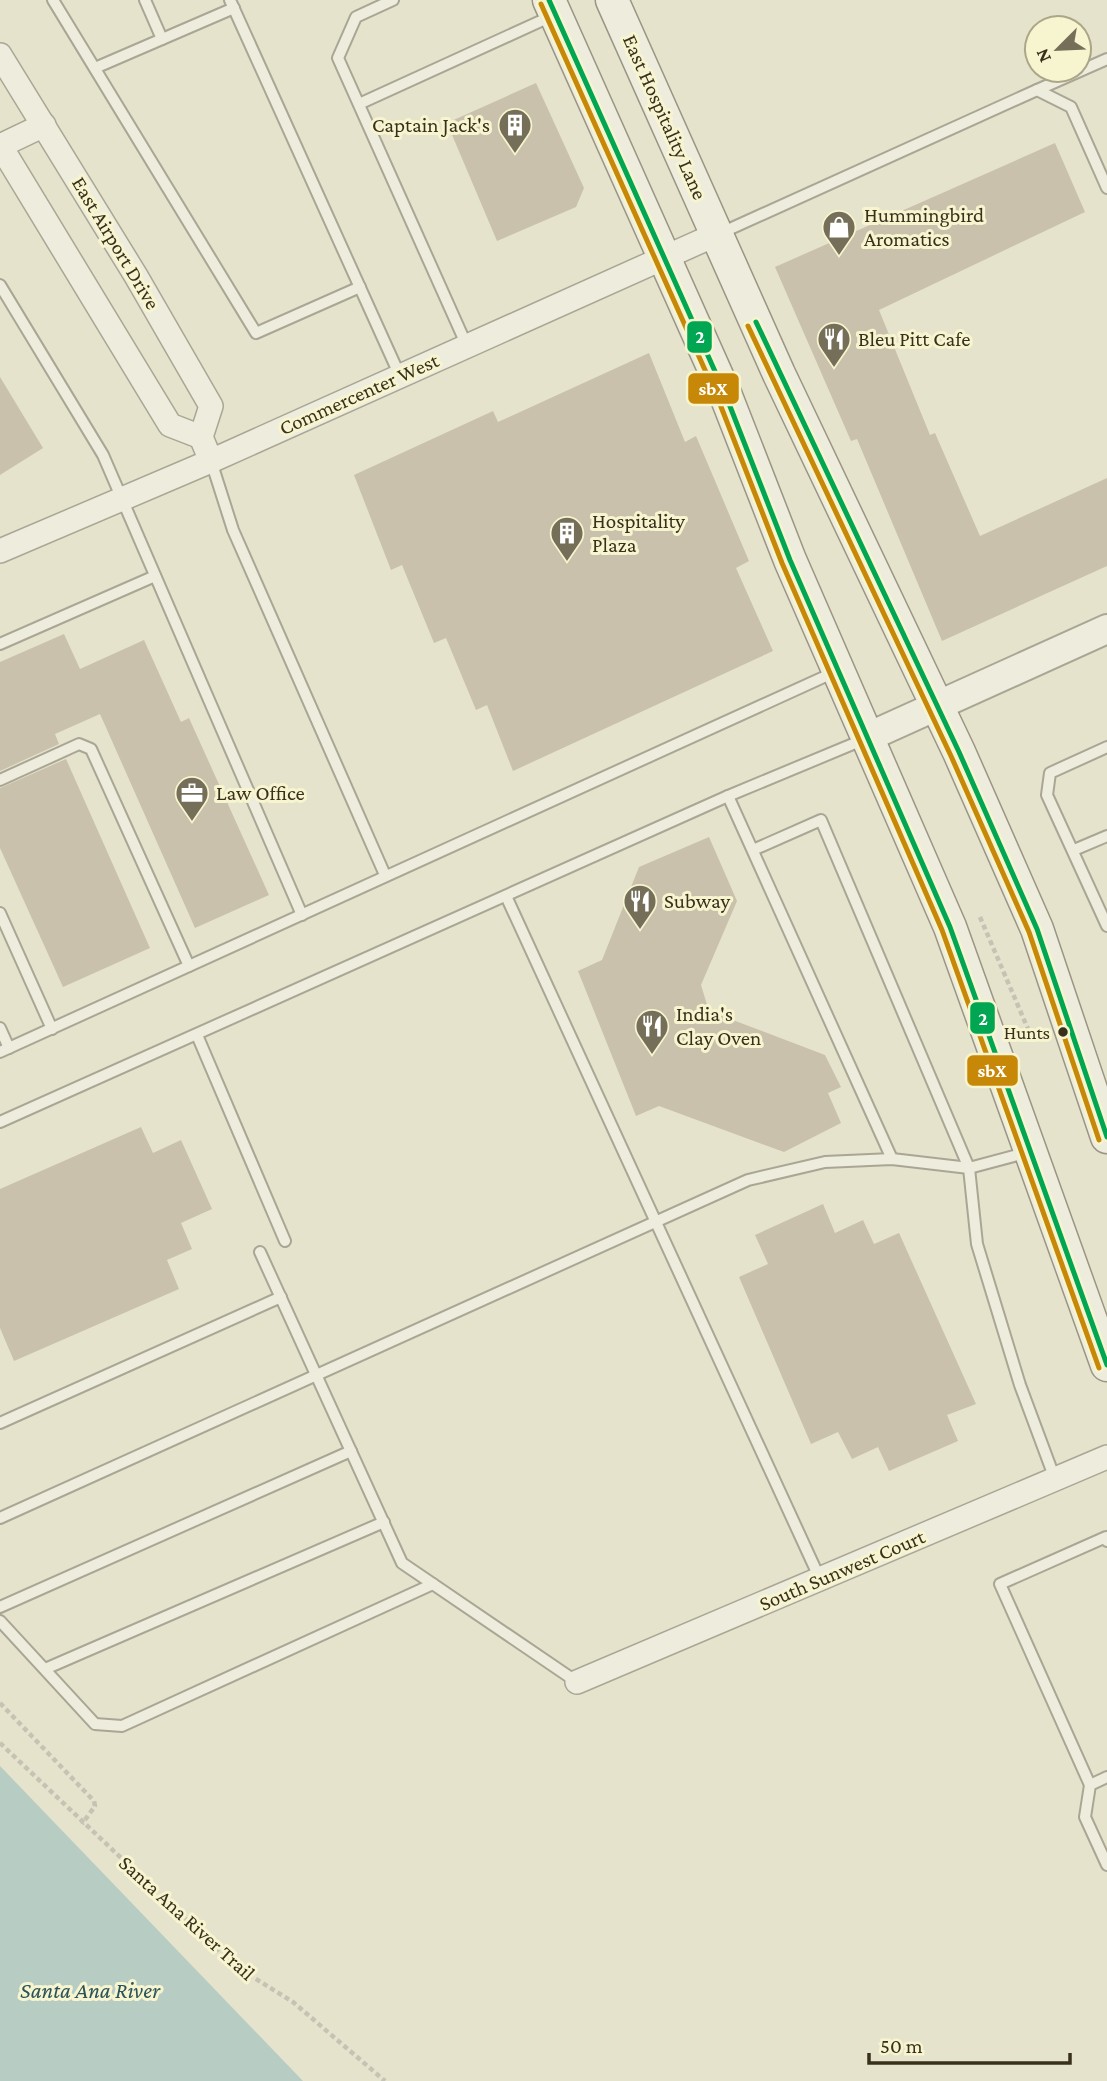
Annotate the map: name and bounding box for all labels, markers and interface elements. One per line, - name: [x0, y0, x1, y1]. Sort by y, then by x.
- north arrow: [1023, 14, 1093, 84]
- street label: East Hospitality Lane: [618, 31, 712, 203]
- text: N: [1031, 45, 1055, 66]
- building icon: Captain Jack's: [496, 106, 534, 155]
- place label: Captain Jack's: [372, 113, 490, 137]
- street label: East Airport Drive: [67, 172, 165, 314]
- place label: Hummingbird Aromatics: [864, 203, 984, 251]
- shop icon: Hummingbird Aromatics: [820, 208, 858, 257]
- line badge: 2: [686, 320, 713, 354]
- restaurant icon: Bleu Pitt Cafe: [815, 320, 853, 369]
- text: 2: [695, 326, 705, 347]
- place label: Bleu Pitt Cafe: [858, 327, 971, 351]
- street label: Commercenter West: [276, 348, 443, 440]
- line badge: sbX: [687, 372, 740, 405]
- text: sbX: [698, 378, 728, 399]
- place label: Hospitality Plaza: [592, 509, 685, 557]
- building icon: Hospitality Plaza: [548, 514, 586, 563]
- office icon: Law Office: [173, 774, 211, 823]
- place label: Law Office: [216, 781, 305, 805]
- restaurant icon: Subway: [621, 882, 659, 931]
- place label: Subway: [664, 889, 731, 913]
- line badge: 2: [969, 1001, 996, 1035]
- place label: India's Clay Oven: [676, 1002, 761, 1050]
- restaurant icon: India's Clay Oven: [633, 1007, 671, 1056]
- text: 2: [978, 1008, 988, 1029]
- place label: Hunts: [1004, 1022, 1050, 1043]
- marker: Hunts: [1056, 1025, 1070, 1039]
- line badge: sbX: [966, 1054, 1019, 1087]
- text: sbX: [977, 1060, 1007, 1081]
- street label: South Sunwest Court: [756, 1524, 929, 1616]
- street label: Santa Ana River Trail: [114, 1851, 260, 1985]
- water label: Santa Ana River: [20, 1977, 161, 2003]
- scale bar: [869, 2022, 1070, 2066]
- text: 50 m: [880, 2034, 923, 2058]

